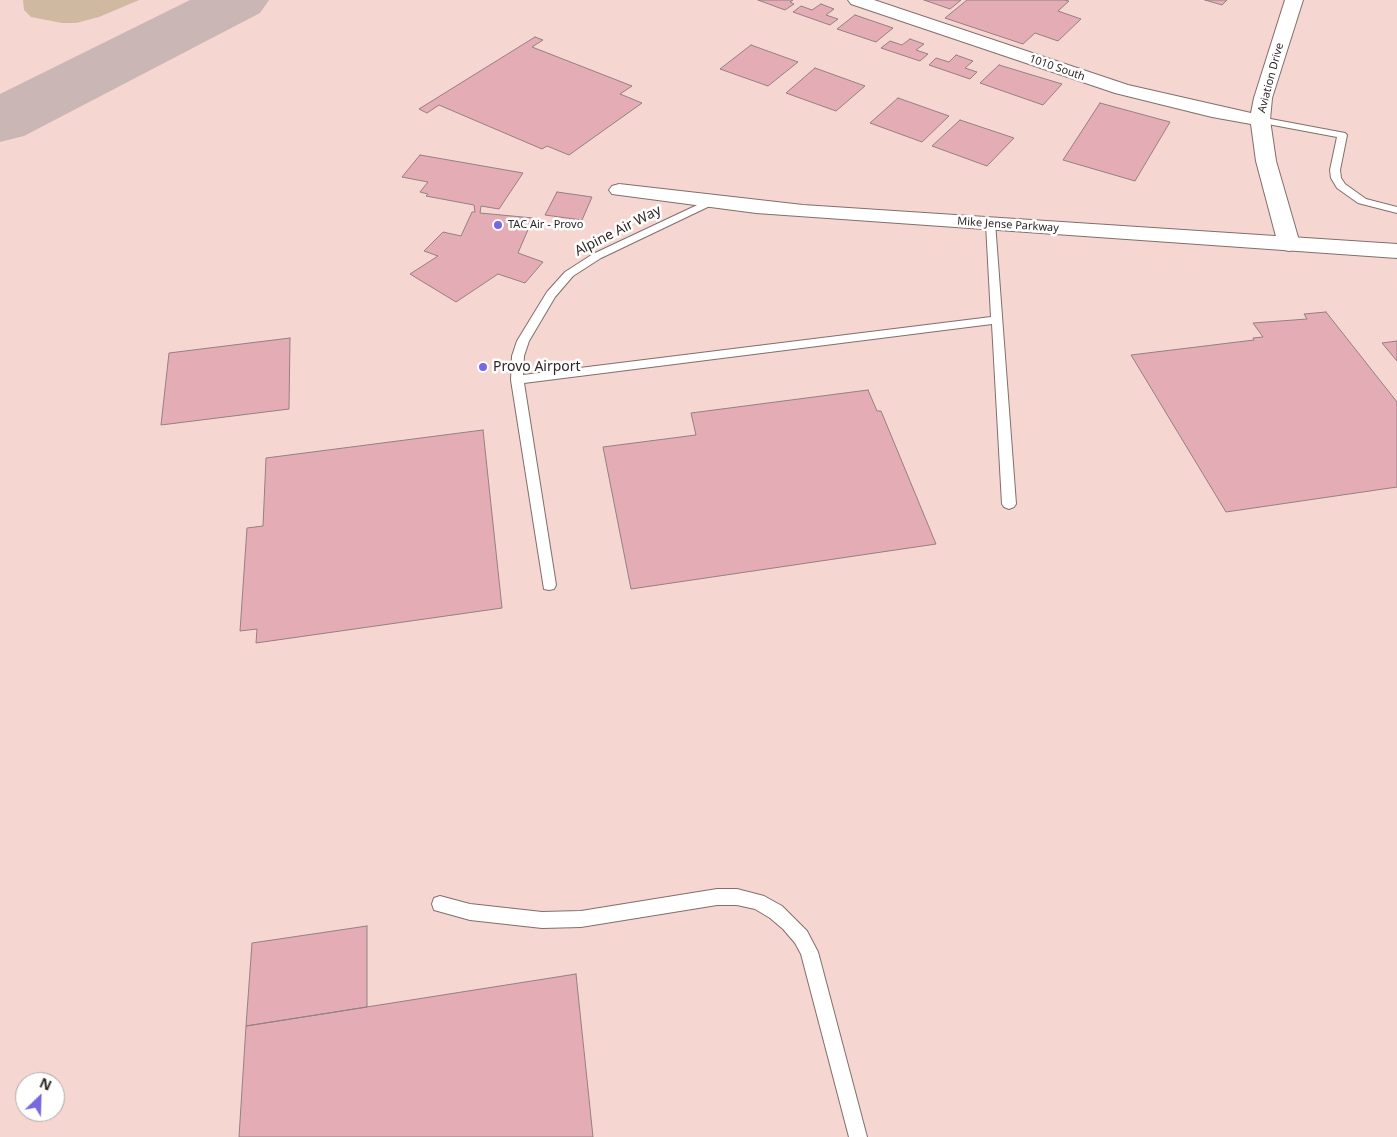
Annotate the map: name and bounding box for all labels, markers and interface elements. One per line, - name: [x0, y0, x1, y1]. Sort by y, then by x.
- street label: Aviation Drive: [1255, 42, 1287, 114]
- street label: 1010 South: [1027, 52, 1087, 84]
- street label: Alpine Air Way: [572, 202, 664, 260]
- street label: Mike Jense Parkway: [957, 215, 1059, 235]
- place label: TAC Air - Provo: [508, 218, 583, 232]
- marker: TAC Air - Provo: [492, 219, 504, 231]
- place label: Provo Airport: [493, 359, 581, 375]
- marker: Provo Airport: [477, 361, 489, 373]
- north arrow: [15, 1072, 65, 1122]
- text: N: [37, 1073, 55, 1095]

